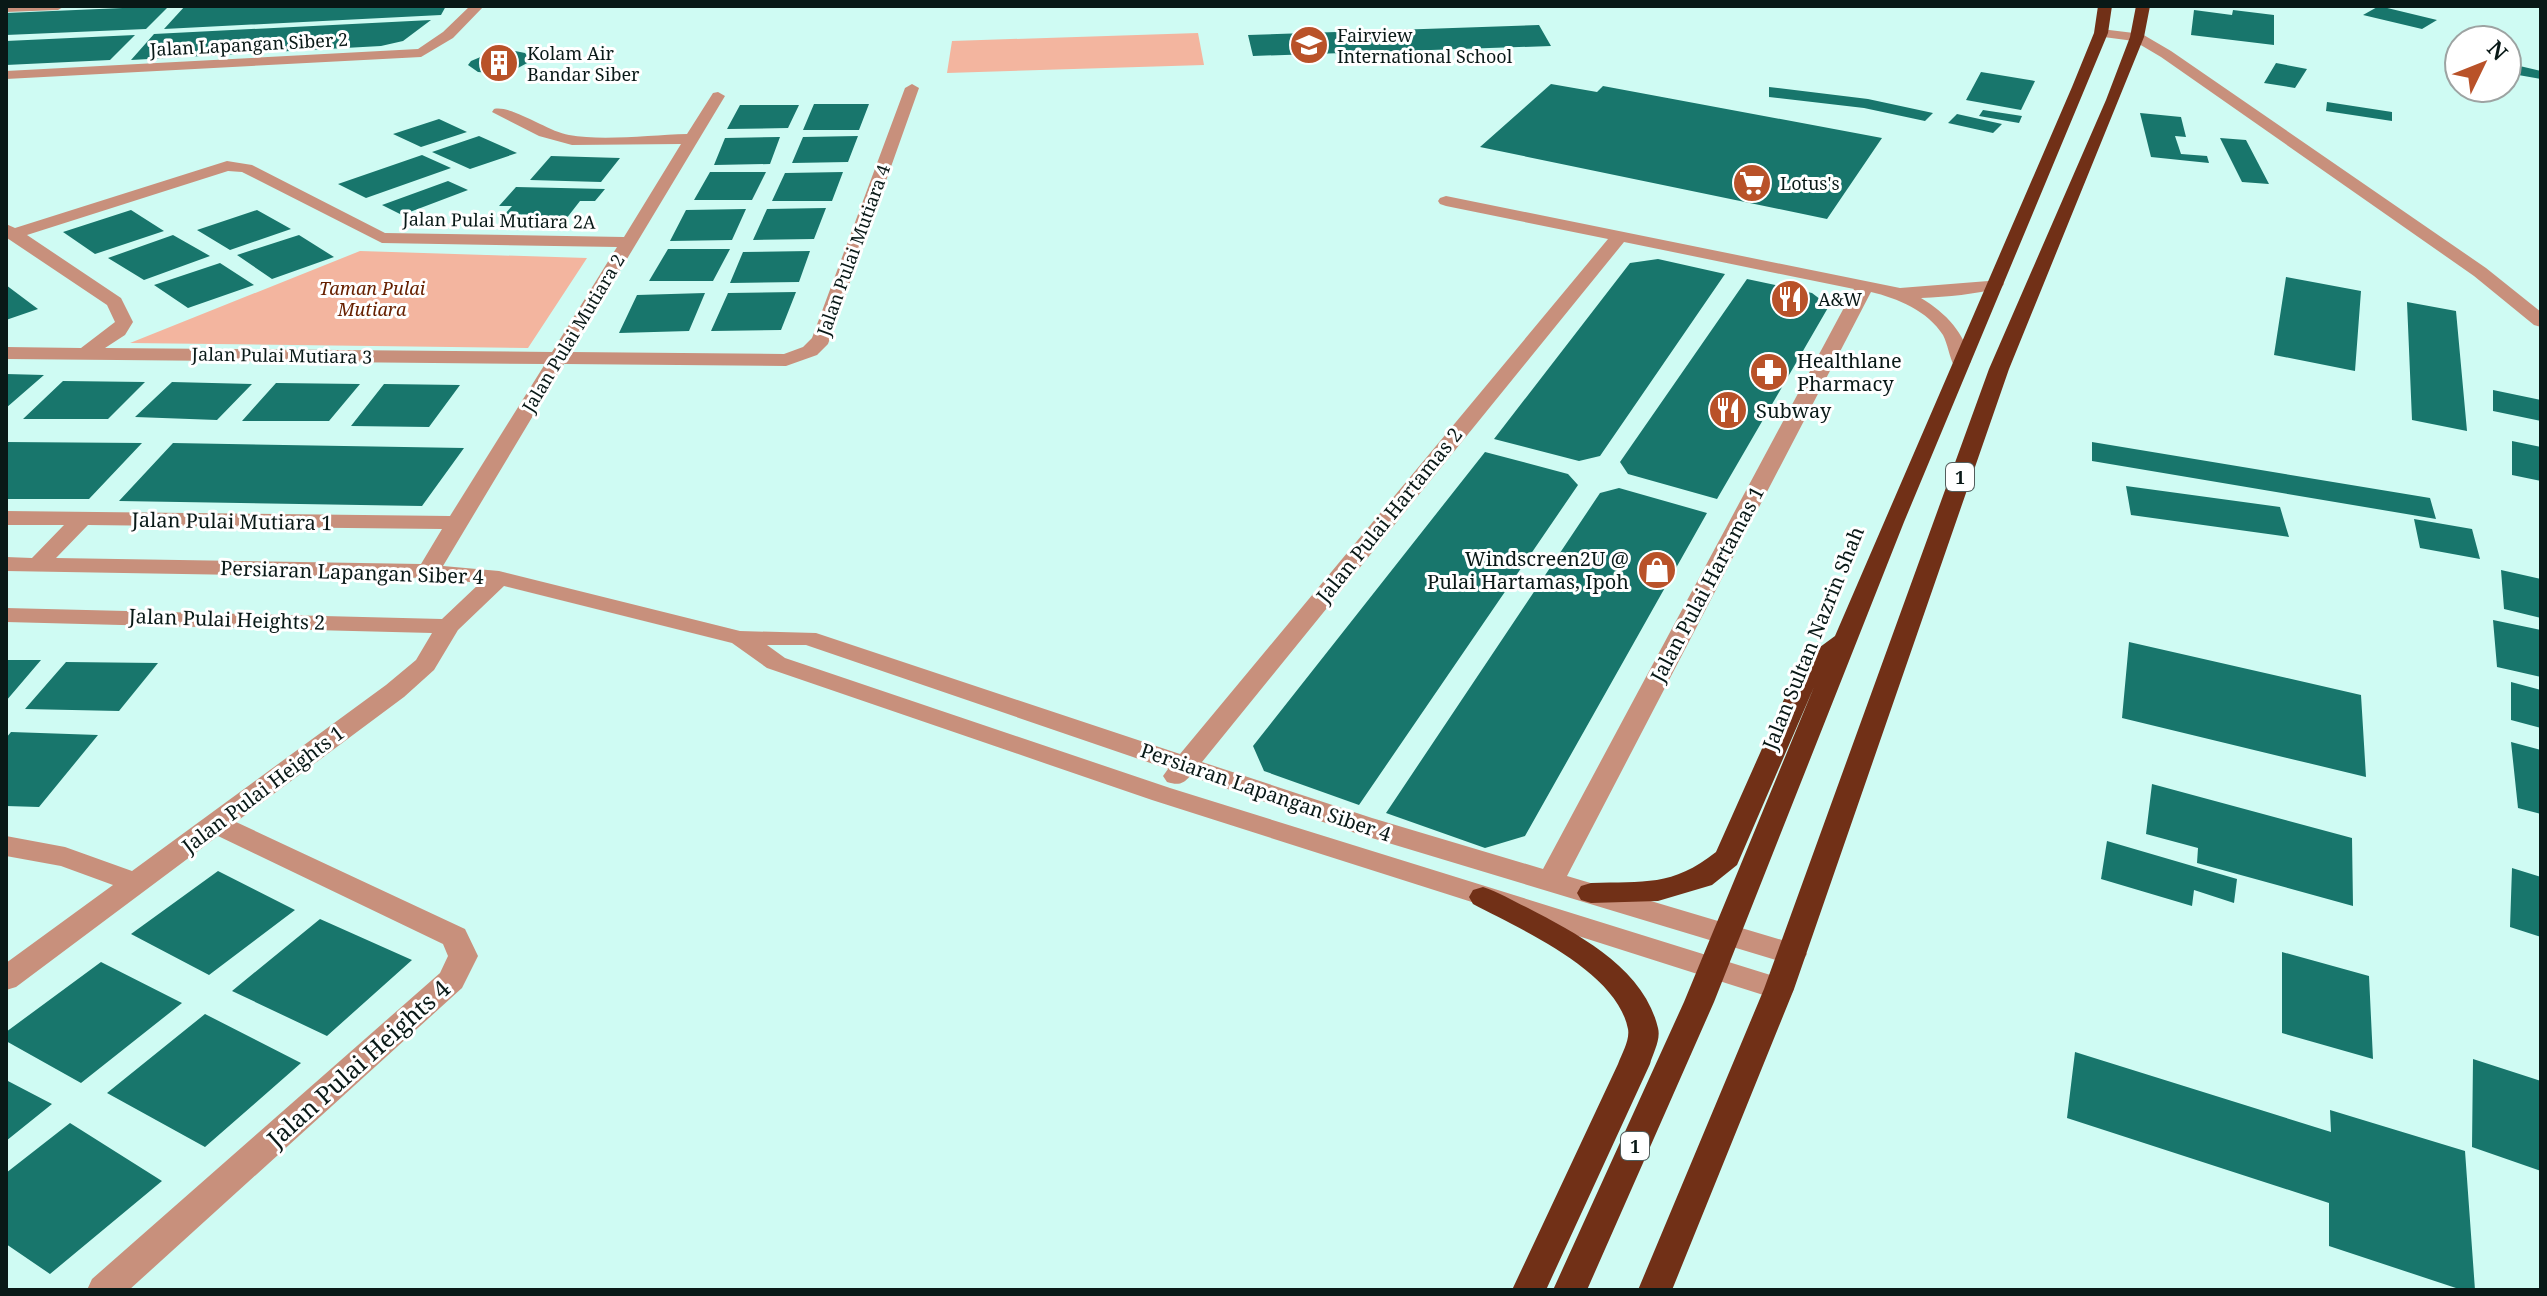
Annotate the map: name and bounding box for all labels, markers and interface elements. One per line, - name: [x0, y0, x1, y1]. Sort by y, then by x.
- place label: Fairview International School: [1337, 23, 1513, 68]
- school or university icon: Fairview International School: [1288, 24, 1330, 66]
- north arrow: [2443, 24, 2523, 104]
- street label: Jalan Lapangan Siber 2: [148, 27, 349, 61]
- text: N: [2481, 33, 2515, 66]
- place label: Kolam Air Bandar Siber: [527, 41, 640, 86]
- building icon: Kolam Air Bandar Siber: [478, 42, 520, 84]
- street label: Jalan Pulai Mutiara 4: [811, 161, 895, 340]
- supermarket icon: Lotus's: [1731, 162, 1773, 204]
- place label: Lotus's: [1780, 171, 1840, 195]
- street label: Jalan Pulai Mutiara 2A: [401, 206, 596, 234]
- street label: Jalan Pulai Mutiara 2: [516, 249, 630, 417]
- park label: Taman Pulai Mutiara: [319, 276, 426, 321]
- restaurant icon: A&W: [1769, 278, 1811, 320]
- place label: A&W: [1818, 287, 1862, 311]
- street label: Jalan Pulai Mutiara 3: [191, 341, 372, 369]
- place label: Healthlane Pharmacy: [1797, 347, 1902, 397]
- pharmacy icon: Healthlane Pharmacy: [1748, 351, 1790, 393]
- restaurant icon: Subway: [1707, 389, 1749, 431]
- place label: Subway: [1756, 397, 1832, 424]
- street label: Jalan Pulai Hartamas 2: [1309, 422, 1468, 609]
- road number: 1: [1946, 463, 1974, 491]
- street label: Jalan Pulai Hartamas 1: [1643, 481, 1770, 688]
- street label: Jalan Pulai Mutiara 1: [130, 506, 333, 536]
- street label: Jalan Sultan Nazrin Shah: [1755, 522, 1870, 754]
- place label: Windscreen2U @ Pulai Hartamas, Ipoh: [1427, 545, 1629, 595]
- shop icon: Windscreen2U @ Pulai Hartamas, Ipoh: [1636, 549, 1678, 591]
- street label: Persiaran Lapangan Siber 4: [220, 554, 484, 590]
- street label: Jalan Pulai Heights 2: [127, 602, 326, 636]
- street label: Jalan Pulai Heights 1: [176, 719, 350, 860]
- street label: Persiaran Lapangan Siber 4: [1137, 736, 1395, 848]
- street label: Jalan Pulai Heights 4: [259, 971, 457, 1155]
- road number: 1: [1621, 1132, 1649, 1160]

